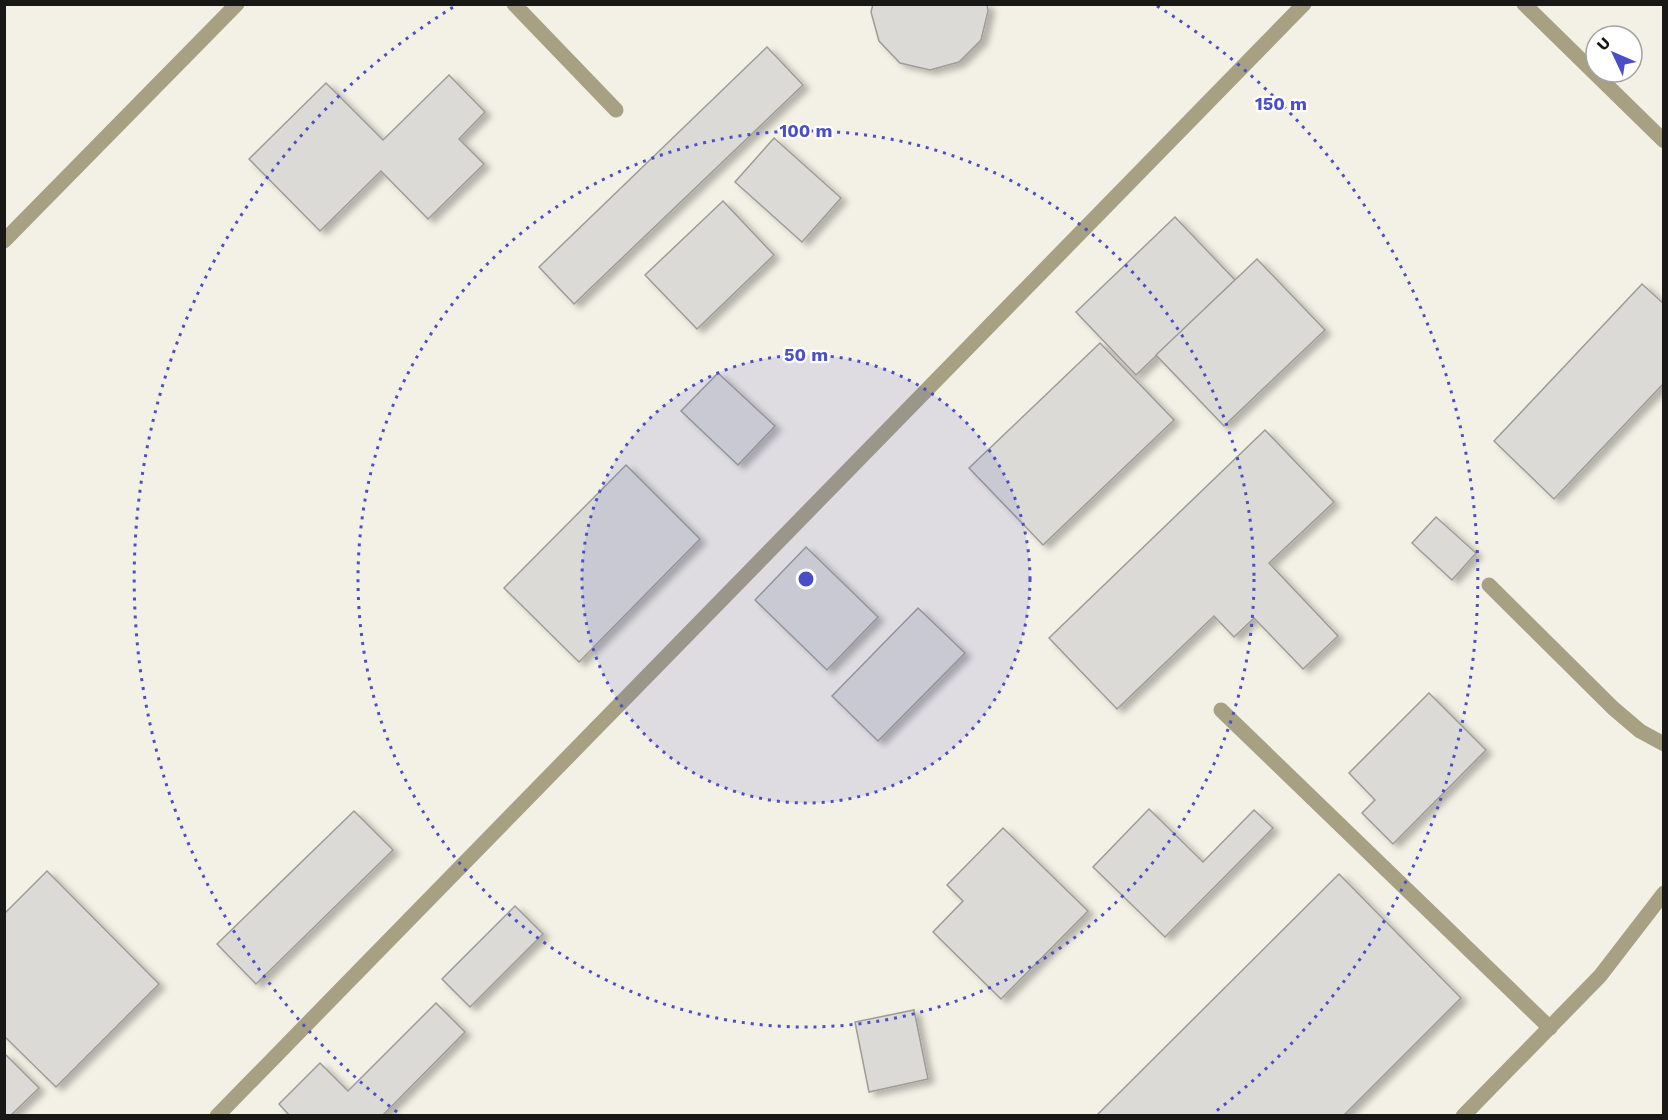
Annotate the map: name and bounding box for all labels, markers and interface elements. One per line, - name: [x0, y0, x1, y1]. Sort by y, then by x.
- north arrow: [1584, 24, 1644, 84]
- text: U: [1593, 33, 1614, 55]
- text: 150 m: [1255, 93, 1307, 114]
- text: 100 m: [779, 120, 833, 141]
- text: 50 m: [784, 344, 828, 365]
- centre of rings: [796, 569, 816, 589]

